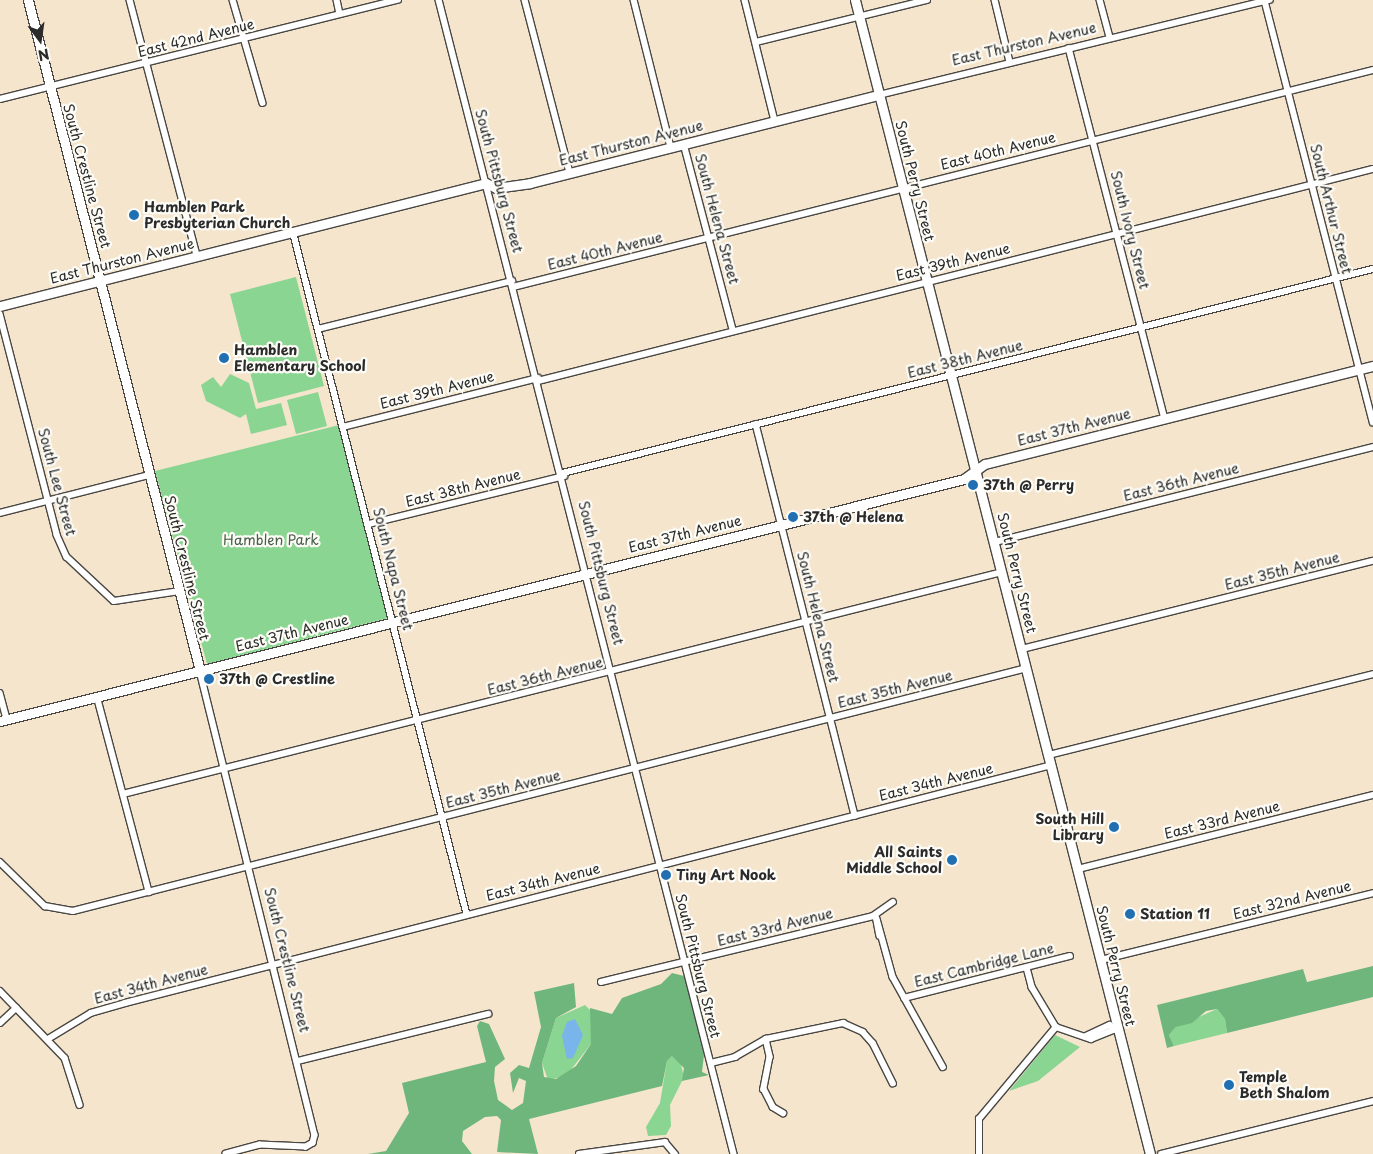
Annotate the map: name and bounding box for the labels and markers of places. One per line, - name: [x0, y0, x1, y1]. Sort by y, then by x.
- place label: Hamblen Park Presbyterian Church: [144, 199, 291, 232]
- marker: Hamblen Park Presbyterian Church: [128, 209, 140, 221]
- place label: Hamblen Elementary School: [234, 342, 366, 374]
- marker: Hamblen Elementary School: [218, 352, 230, 364]
- place label: 37th @ Perry: [983, 477, 1075, 493]
- marker: 37th @ Perry: [967, 479, 979, 491]
- place label: 37th @ Helena: [803, 509, 904, 525]
- marker: 37th @ Helena: [787, 511, 799, 523]
- place label: 37th @ Crestline: [219, 671, 335, 687]
- marker: 37th @ Crestline: [203, 673, 215, 685]
- place label: South Hill Library: [1035, 811, 1104, 844]
- marker: South Hill Library: [1108, 821, 1120, 833]
- place label: All Saints Middle School: [845, 844, 942, 876]
- marker: All Saints Middle School: [946, 854, 958, 866]
- place label: Tiny Art Nook: [676, 867, 777, 883]
- marker: Tiny Art Nook: [660, 869, 672, 881]
- place label: Station 11: [1140, 906, 1210, 922]
- marker: Station 11: [1124, 908, 1136, 920]
- place label: Temple Beth Shalom: [1239, 1069, 1330, 1102]
- marker: Temple Beth Shalom: [1223, 1079, 1235, 1091]

